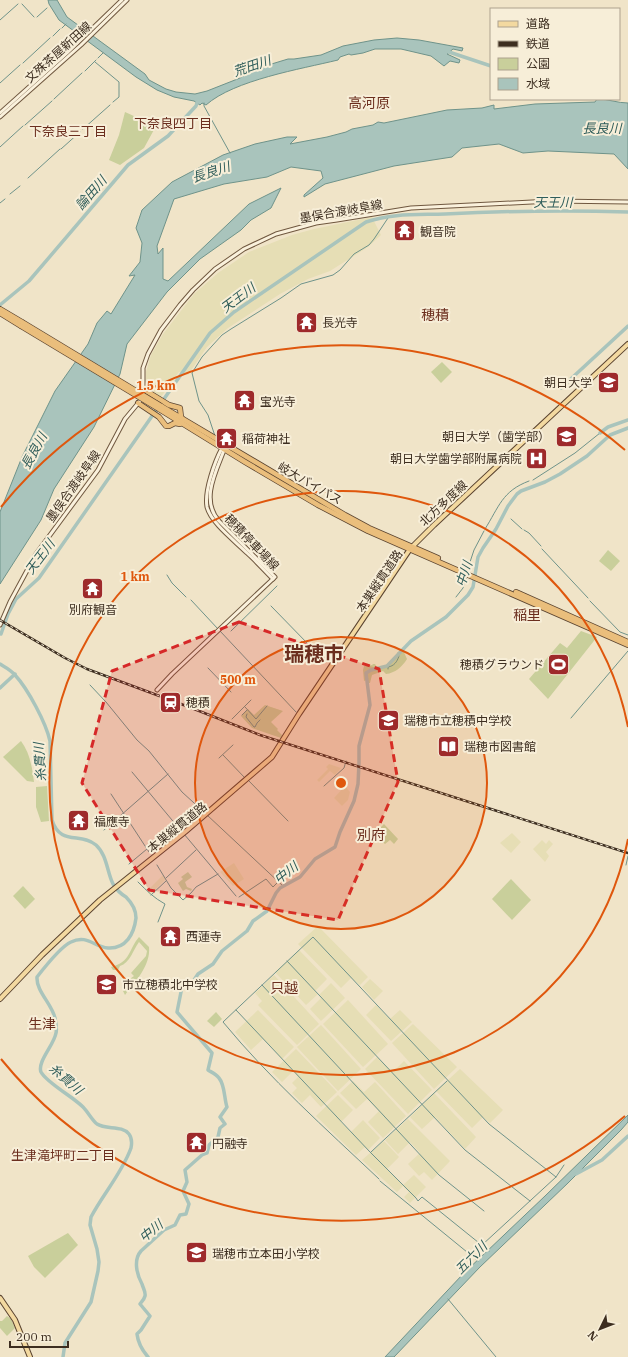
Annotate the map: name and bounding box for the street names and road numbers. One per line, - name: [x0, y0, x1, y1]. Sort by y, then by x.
- street label: 文殊茶屋新田線: [22, 18, 94, 86]
- street label: 墨俣合渡岐阜線: [298, 196, 384, 226]
- street label: 墨俣合渡岐阜線: [43, 447, 103, 525]
- street label: 岐大バイパス: [275, 459, 345, 507]
- street label: 北方多度線: [416, 477, 470, 529]
- street label: 穂積停車場線: [222, 511, 282, 573]
- street label: 本巣縦貫道路: [353, 547, 405, 615]
- street label: 本巣縦貫道路: [144, 799, 210, 855]

